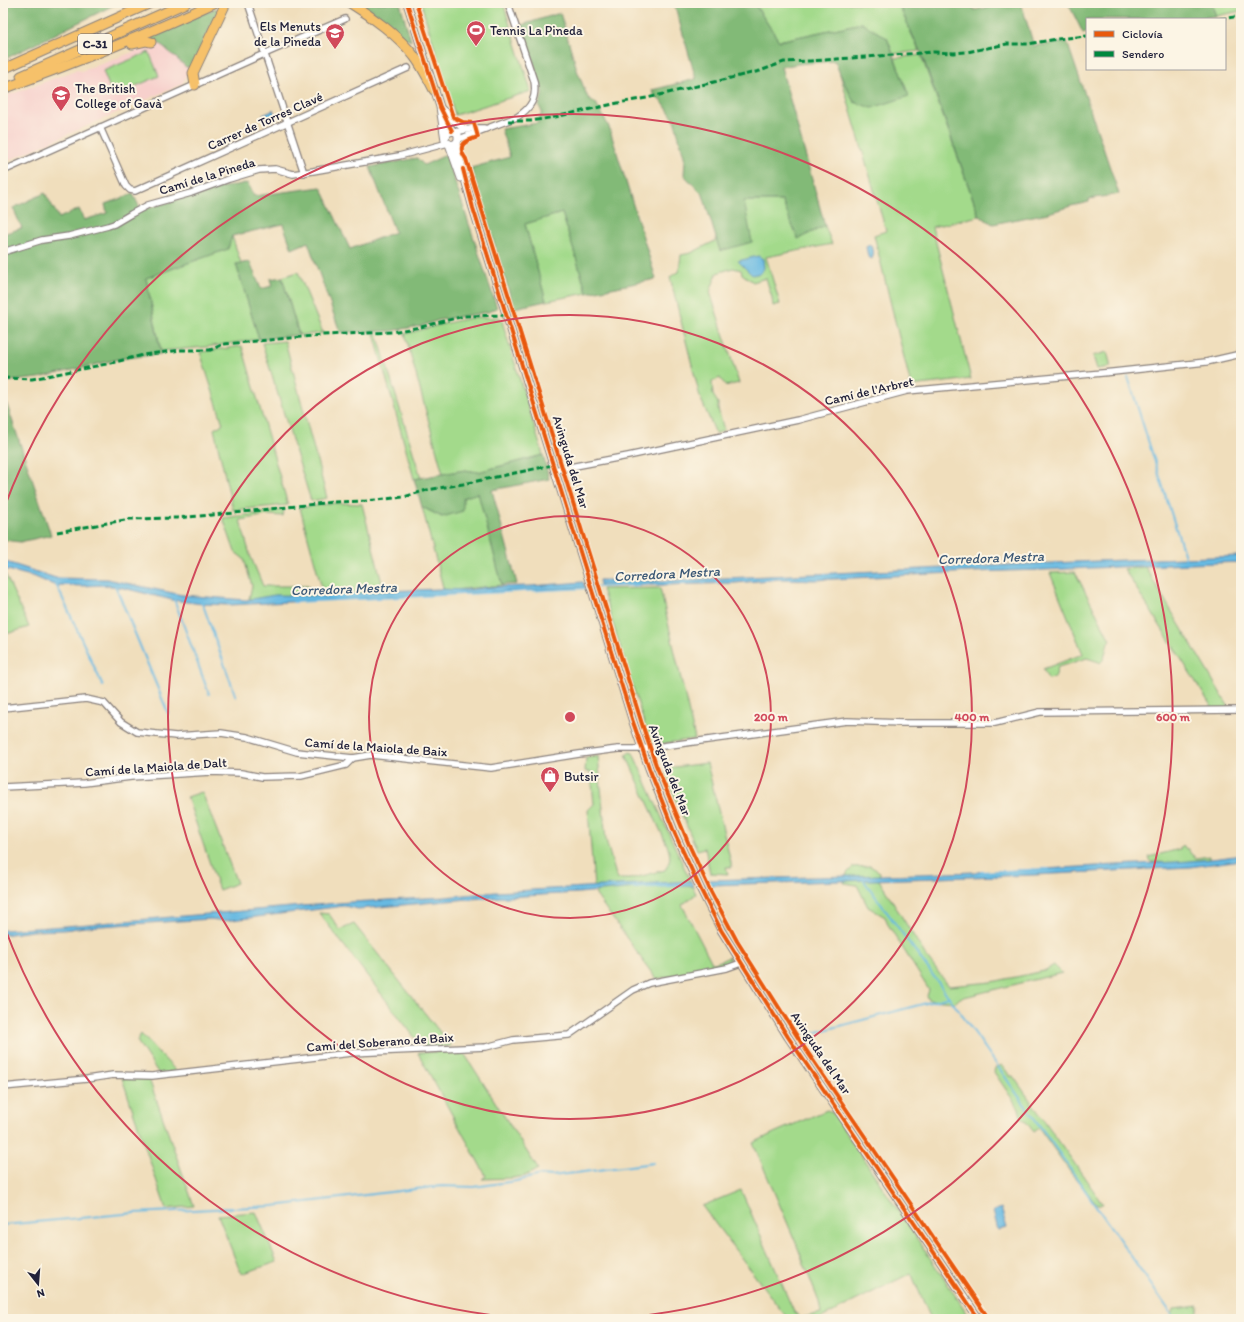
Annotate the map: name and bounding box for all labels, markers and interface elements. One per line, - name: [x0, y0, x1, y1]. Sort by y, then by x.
- legend: [1086, 18, 1226, 70]
- place label: Els Menuts de la Pineda: [254, 19, 322, 49]
- sports icon: Tennis La Pineda: [465, 19, 487, 47]
- school or university icon: Els Menuts de la Pineda: [324, 22, 346, 50]
- place label: Tennis La Pineda: [490, 23, 583, 38]
- text: Ciclovía: [1122, 27, 1164, 41]
- road number: C-31: [78, 34, 112, 54]
- text: Sendero: [1122, 47, 1164, 61]
- place label: The British College of Gavà: [75, 81, 162, 111]
- school or university icon: The British College of Gavà: [50, 84, 72, 112]
- street label: Carrer de Torres Clavé: [205, 89, 325, 153]
- street label: Camí de la Pineda: [157, 154, 257, 198]
- street label: Camí de l'Arbret: [823, 373, 915, 409]
- street label: Avinguda del Mar: [550, 414, 593, 511]
- water label: Corredora Mestra: [938, 548, 1045, 568]
- water label: Corredora Mestra: [613, 563, 721, 585]
- water label: Corredora Mestra: [291, 579, 398, 599]
- centre of rings: [563, 710, 577, 724]
- text: 200 m: [754, 710, 789, 724]
- text: 400 m: [955, 710, 990, 724]
- text: 600 m: [1156, 710, 1191, 724]
- street label: Avinguda del Mar: [646, 722, 695, 819]
- street label: Camí de la Maiola de Baix: [304, 735, 448, 760]
- street label: Camí de la Maiola de Dalt: [85, 755, 227, 779]
- shop icon: Butsir: [539, 765, 561, 793]
- place label: Butsir: [564, 769, 600, 784]
- street label: Avinguda del Mar: [788, 1009, 855, 1098]
- street label: Camí del Soberano de Baix: [306, 1029, 454, 1055]
- north arrow: [18, 1264, 58, 1304]
- text: N: [35, 1286, 46, 1300]

